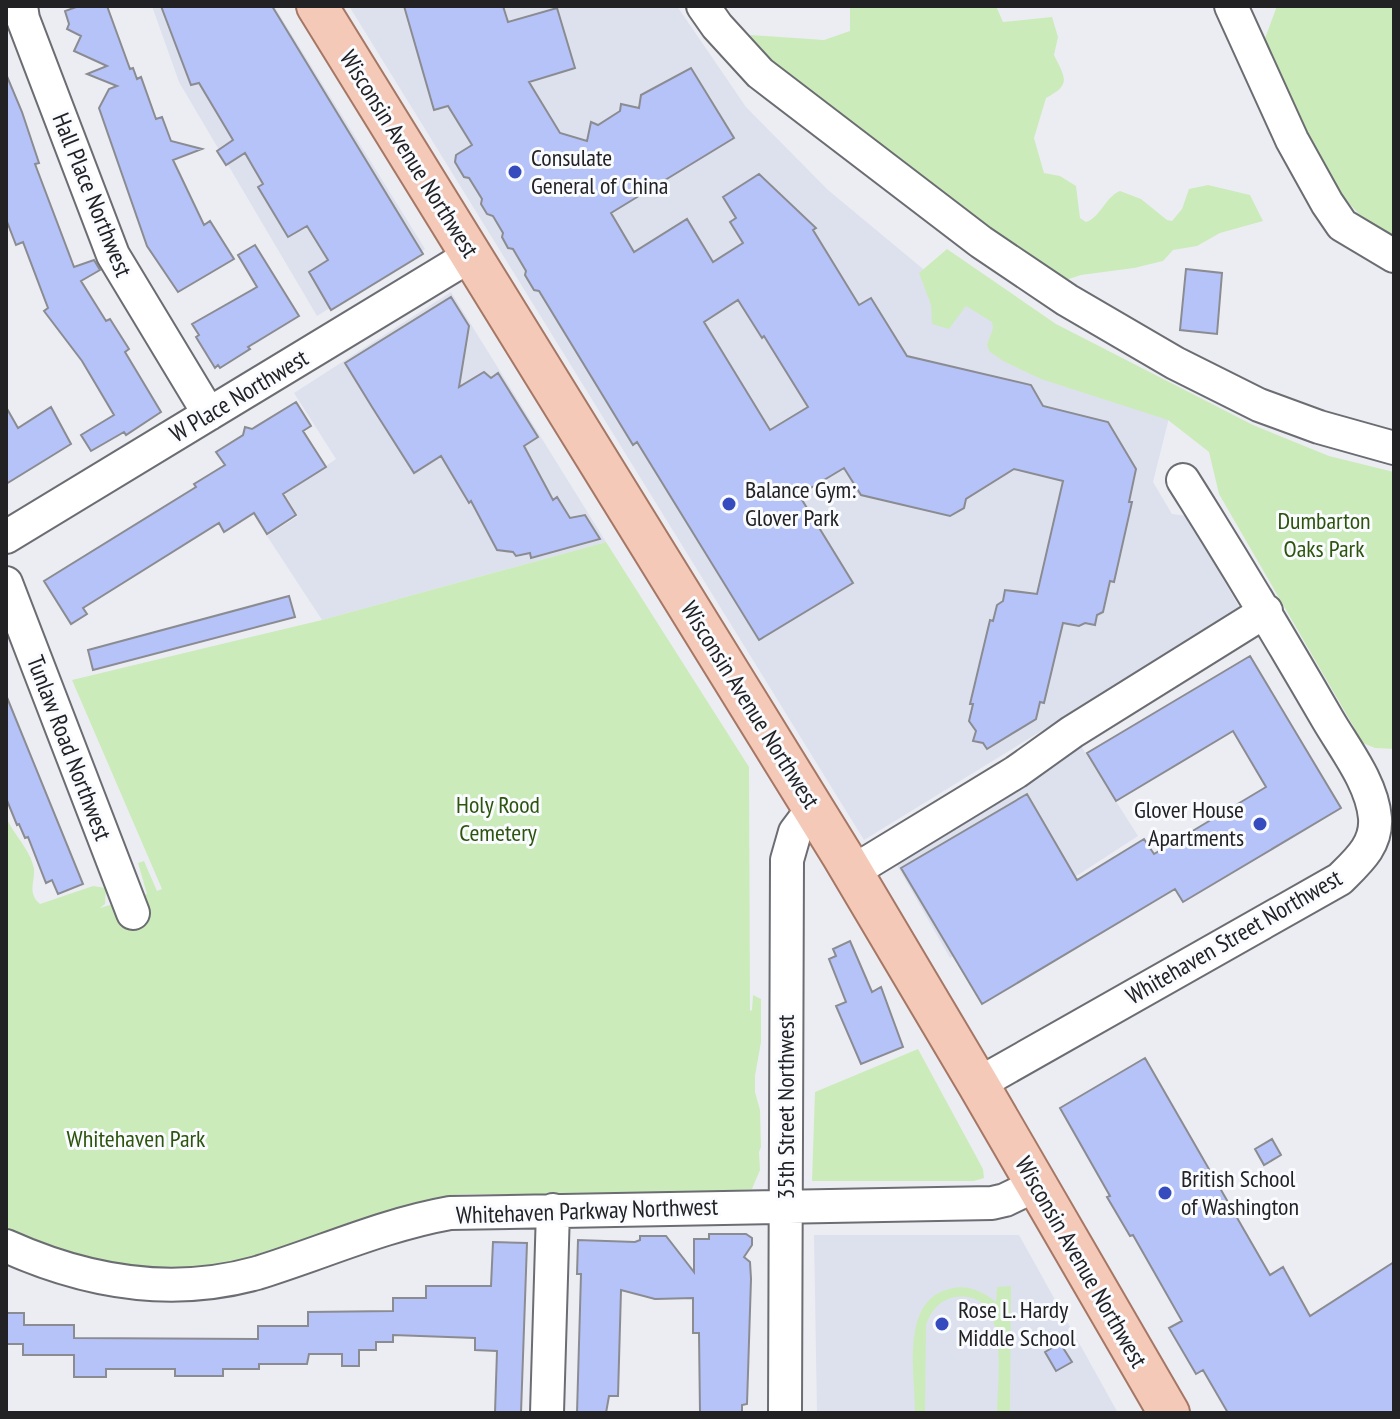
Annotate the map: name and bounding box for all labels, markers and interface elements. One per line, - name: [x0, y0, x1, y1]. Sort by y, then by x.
- street label: Wisconsin Avenue Northwest: [333, 44, 486, 264]
- street label: Hall Place Northwest: [45, 108, 140, 282]
- place label: Consulate General of China: [531, 142, 668, 201]
- marker: Consulate General of China: [506, 163, 524, 181]
- street label: W Place Northwest: [164, 342, 314, 449]
- place label: Balance Gym: Glover Park: [745, 474, 856, 533]
- marker: Balance Gym: Glover Park: [720, 495, 738, 513]
- park label: Dumbarton Oaks Park: [1277, 505, 1371, 564]
- street label: Wisconsin Avenue Northwest: [674, 595, 827, 815]
- street label: Tunlaw Road Northwest: [20, 651, 119, 845]
- park label: Holy Rood Cemetery: [456, 789, 540, 848]
- place label: Glover House Apartments: [1134, 794, 1244, 853]
- marker: Glover House Apartments: [1251, 815, 1269, 833]
- street label: Whitehaven Street Northwest: [1120, 862, 1348, 1011]
- street label: 35th Street Northwest: [770, 1014, 801, 1199]
- park label: Whitehaven Park: [67, 1123, 206, 1154]
- street label: Wisconsin Avenue Northwest: [1008, 1151, 1155, 1373]
- place label: British School of Washington: [1181, 1163, 1299, 1222]
- marker: British School of Washington: [1156, 1184, 1174, 1202]
- street label: Whitehaven Parkway Northwest: [455, 1190, 719, 1231]
- place label: Rose L. Hardy Middle School: [958, 1294, 1076, 1353]
- marker: Rose L. Hardy Middle School: [933, 1315, 951, 1333]

